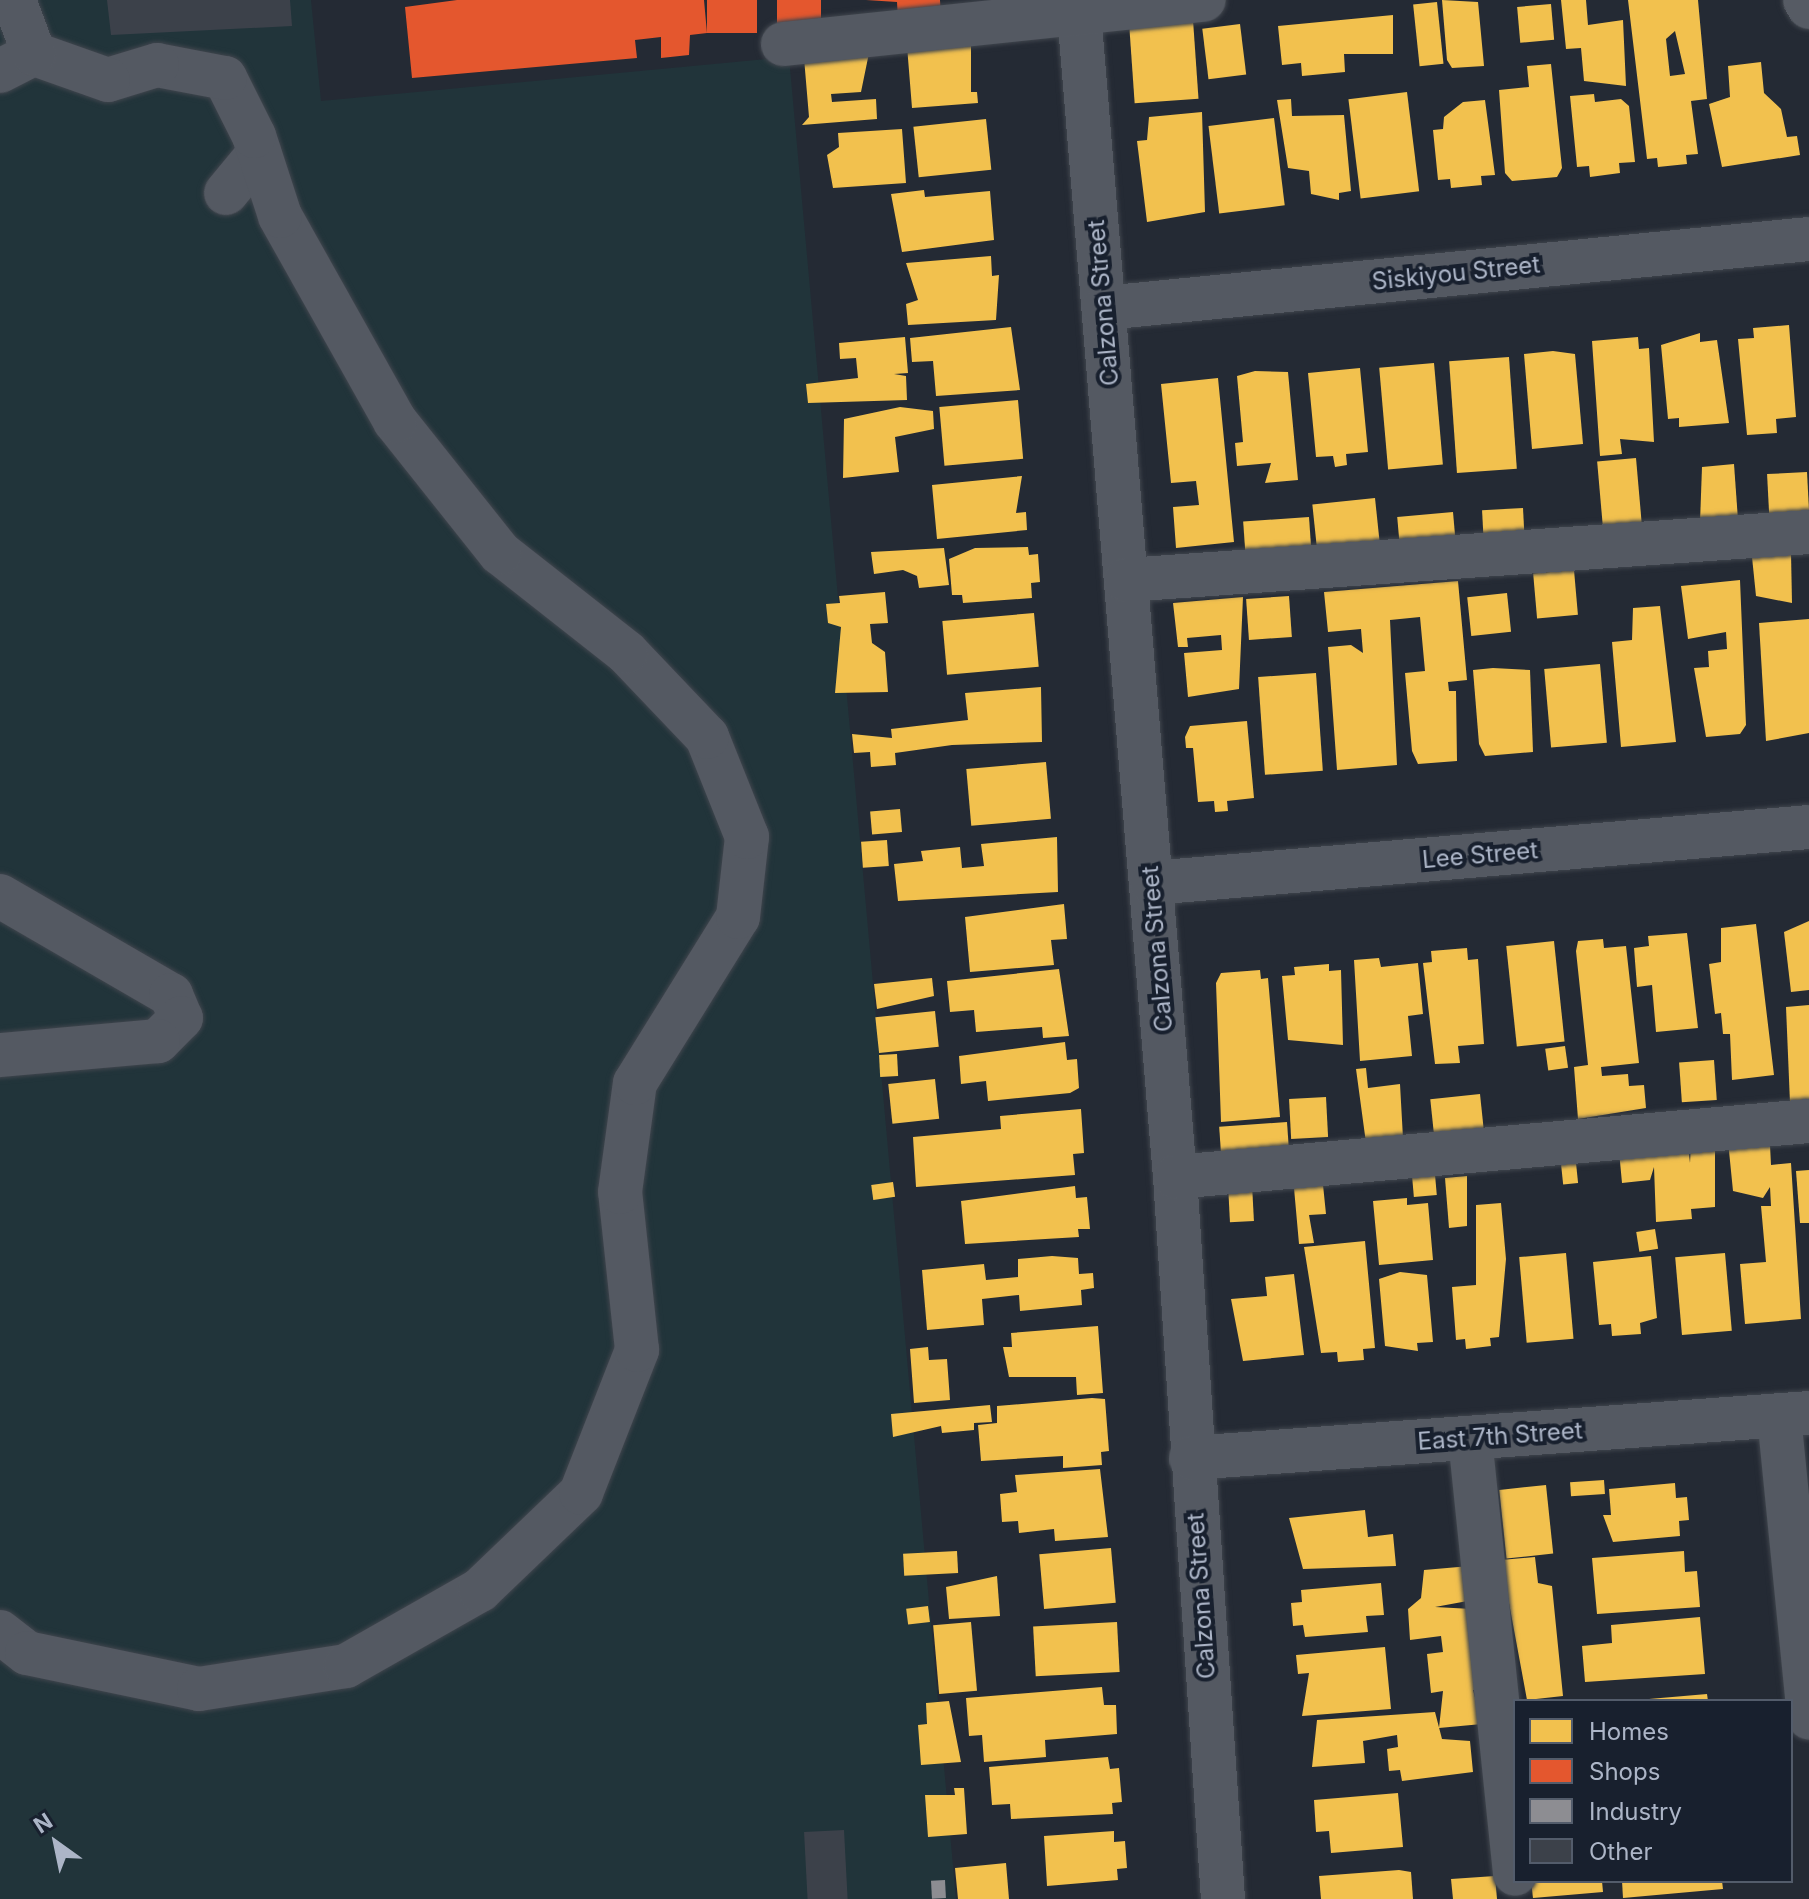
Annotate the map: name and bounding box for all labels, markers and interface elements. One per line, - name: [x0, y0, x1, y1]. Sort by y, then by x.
- street label: Calzona Street: [1081, 219, 1125, 387]
- street label: Siskiyou Street: [1370, 250, 1542, 296]
- street label: Lee Street: [1421, 836, 1539, 874]
- street label: Calzona Street: [1135, 865, 1179, 1033]
- street label: East 7th Street: [1417, 1416, 1583, 1456]
- street label: Calzona Street: [1181, 1512, 1221, 1680]
- legend: [1513, 1699, 1793, 1883]
- text: Homes: [1589, 1717, 1669, 1746]
- text: Shops: [1589, 1757, 1660, 1786]
- text: Industry: [1589, 1797, 1682, 1826]
- north arrow: [16, 1803, 96, 1883]
- text: N: [29, 1807, 57, 1838]
- text: Other: [1589, 1837, 1652, 1866]

